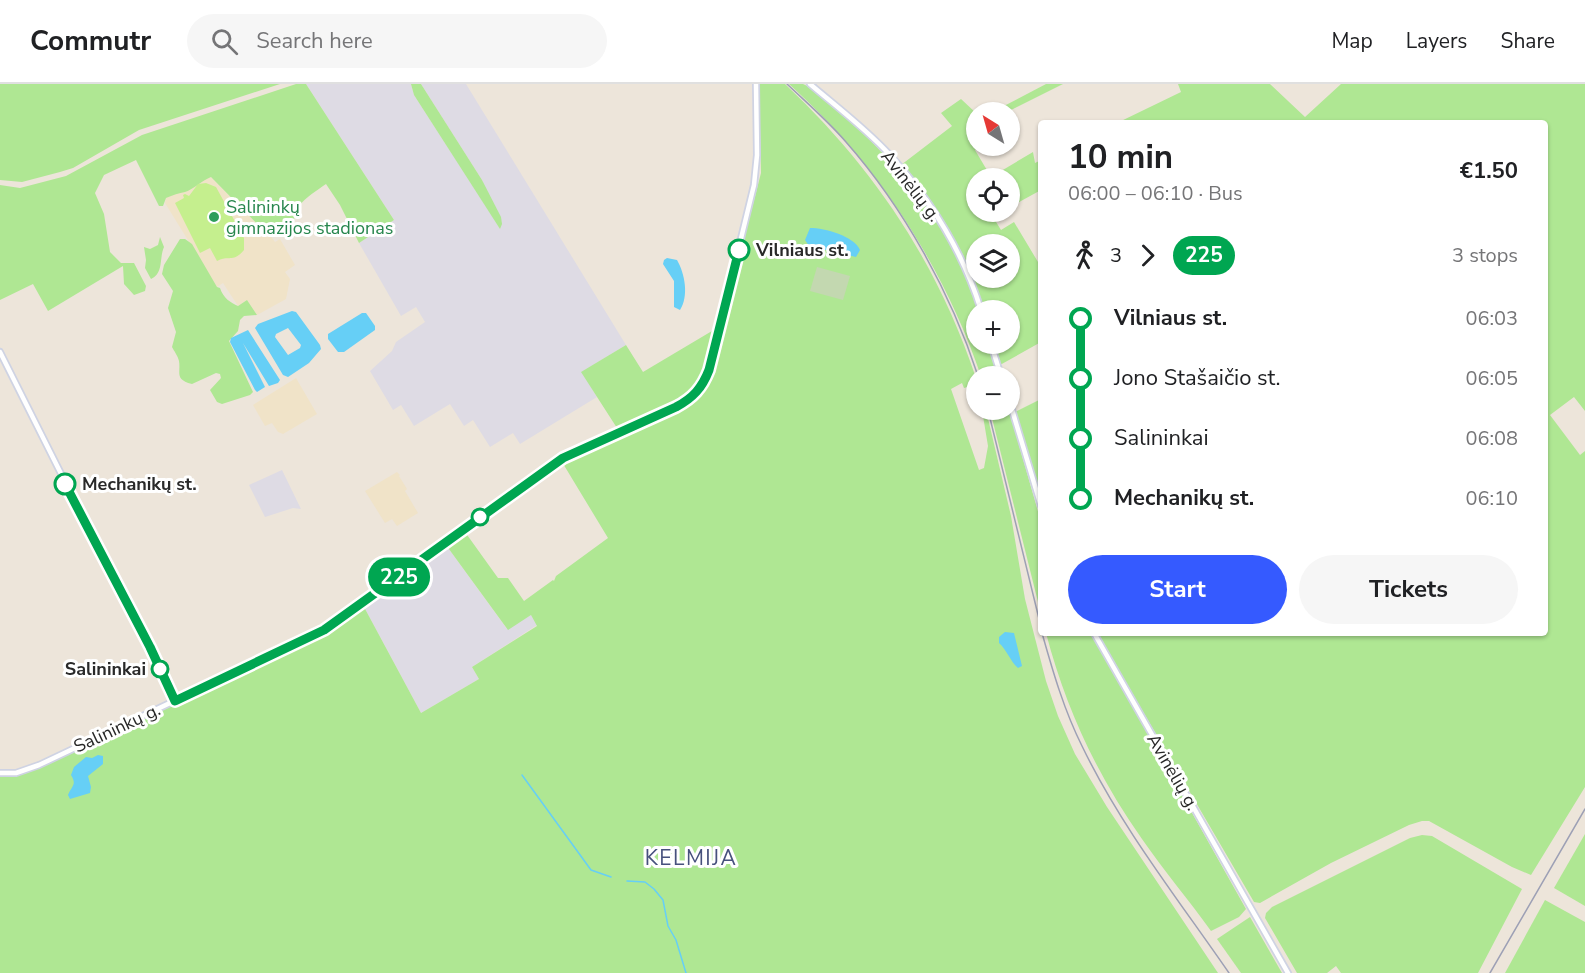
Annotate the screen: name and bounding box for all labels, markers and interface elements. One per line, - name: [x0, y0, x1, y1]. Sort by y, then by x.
- search box: [187, 14, 607, 68]
- text: Commutr: [30, 22, 151, 60]
- icon: search: [208, 25, 241, 58]
- text: Search here: [256, 26, 373, 56]
- text: Map: [1331, 27, 1373, 55]
- text: Layers: [1406, 27, 1467, 55]
- text: Share: [1500, 27, 1555, 55]
- north arrow: [966, 102, 1020, 156]
- map controls: [966, 102, 1020, 420]
- text: 10 min: [1068, 135, 1173, 180]
- street label: Avinėlių g.: [875, 145, 947, 227]
- text: €1.50: [1460, 156, 1518, 186]
- button: locate: [966, 168, 1020, 222]
- text: 06:00 – 06:10 · Bus: [1068, 180, 1243, 207]
- place label: Salininkų gimnazijos stadionas: [226, 195, 393, 240]
- marker: Salininkų gimnazijos stadionas: [207, 210, 221, 224]
- button: layers: [966, 234, 1020, 288]
- place label: Vilniaus st.: [755, 238, 849, 262]
- marker: Vilniaus st.: [728, 239, 750, 261]
- icon: walk: [1068, 239, 1101, 272]
- icon: forward: [1131, 239, 1164, 272]
- text: 225: [1185, 241, 1223, 269]
- text: 3: [1110, 242, 1122, 269]
- text: 3 stops: [1452, 242, 1518, 269]
- button: +: [966, 300, 1020, 354]
- text: Vilniaus st.: [1114, 303, 1227, 333]
- text: 06:03: [1465, 305, 1518, 332]
- text: Jono Stašaičio st.: [1114, 363, 1281, 393]
- text: 06:05: [1465, 365, 1518, 392]
- button: −: [966, 366, 1020, 420]
- text: Salininkai: [1114, 423, 1209, 453]
- text: 06:08: [1465, 425, 1518, 452]
- place label: Mechanikų st.: [82, 472, 197, 496]
- marker: Mechanikų st.: [54, 473, 76, 495]
- text: Mechanikų st.: [1114, 483, 1254, 513]
- text: 06:10: [1465, 485, 1518, 512]
- unlabelled marker: [471, 508, 489, 526]
- button: Start: [1068, 555, 1287, 624]
- button: Tickets: [1299, 555, 1518, 624]
- line badge: 225: [364, 558, 434, 596]
- text: 225: [380, 563, 418, 591]
- place label: Salininkai: [65, 657, 146, 681]
- marker: Salininkai: [151, 660, 169, 678]
- street label: Salininkų g.: [70, 697, 164, 759]
- street label: Avinėlių g.: [1141, 729, 1205, 815]
- district label: KELMIJA: [645, 844, 737, 872]

